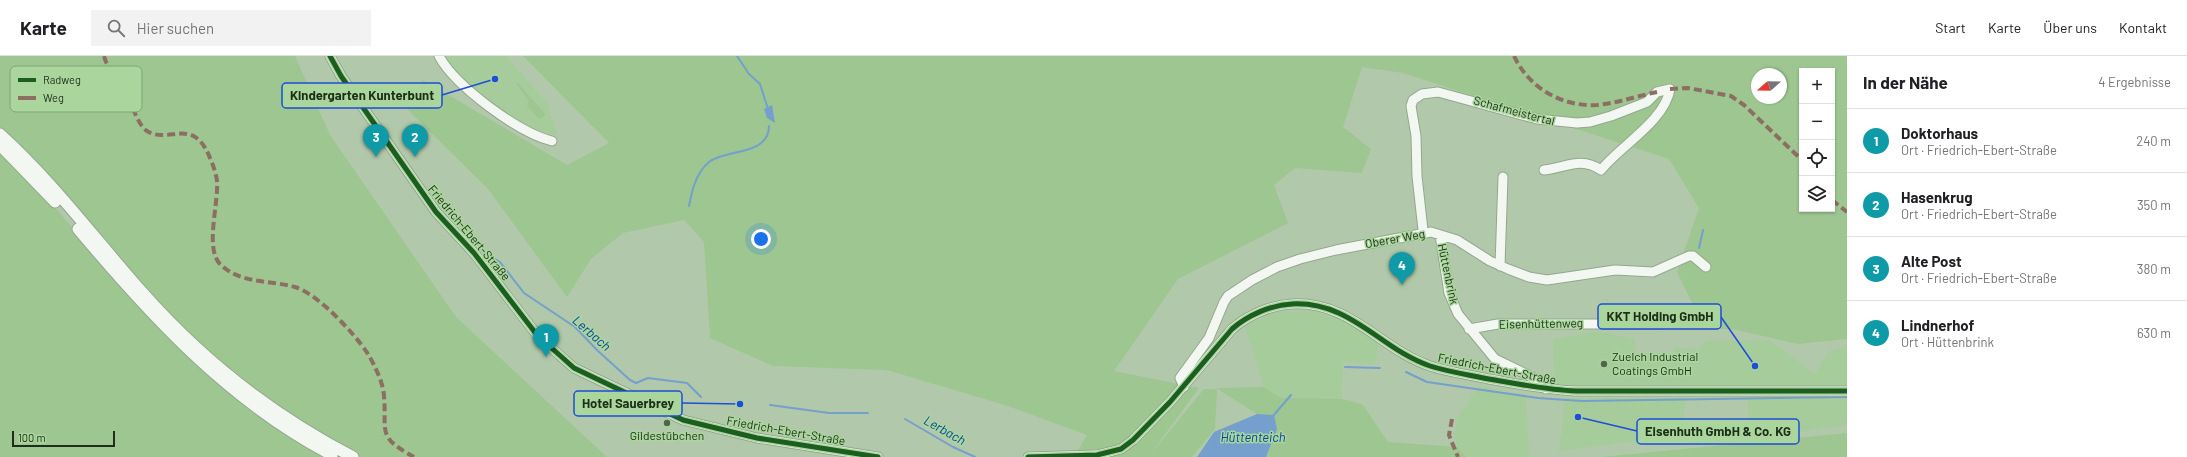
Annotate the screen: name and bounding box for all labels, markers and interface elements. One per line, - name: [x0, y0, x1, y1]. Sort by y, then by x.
- search box: [91, 10, 371, 46]
- text: Karte: [20, 16, 67, 39]
- icon: search: [105, 17, 127, 39]
- text: Hier suchen: [137, 19, 214, 37]
- text: Start: [1935, 19, 1966, 36]
- text: Karte: [1988, 19, 2021, 36]
- text: Über uns: [2043, 19, 2097, 36]
- text: Kontakt: [2119, 19, 2167, 36]
- legend: [10, 66, 142, 112]
- north arrow: [1751, 68, 1787, 104]
- map controls: [1799, 68, 1835, 212]
- button: +: [1799, 68, 1835, 104]
- text: In der Nähe: [1863, 72, 1948, 92]
- text: Radweg: [43, 73, 81, 86]
- text: 4 Ergebnisse: [2098, 74, 2171, 90]
- callout: Kindergarten Kunterbunt: [282, 83, 442, 108]
- text: Kindergarten Kunterbunt: [290, 87, 434, 103]
- text: Weg: [43, 91, 64, 104]
- street label: Schafmeistertal: [1472, 92, 1556, 128]
- button: −: [1799, 104, 1835, 140]
- pin: 3: [363, 124, 389, 157]
- pin: 2: [402, 124, 428, 157]
- text: Doktorhaus: [1901, 124, 1978, 142]
- text: 1: [1874, 133, 1878, 149]
- text: 240 m: [2136, 133, 2171, 149]
- button: locate: [1799, 140, 1835, 176]
- text: Ort · Friedrich-Ebert-Straße: [1901, 142, 2057, 158]
- button: layers: [1799, 176, 1835, 212]
- street label: Friedrich-Ebert-Straße: [426, 182, 514, 283]
- text: Hasenkrug: [1901, 188, 1973, 206]
- text: 2: [1872, 197, 1880, 213]
- text: 350 m: [2137, 197, 2171, 213]
- text: Ort · Friedrich-Ebert-Straße: [1901, 206, 2057, 222]
- street label: Oberer Weg: [1364, 226, 1426, 250]
- your location: [751, 229, 771, 249]
- street label: Hüttenbrink: [1436, 242, 1462, 306]
- pin: 4: [1389, 252, 1415, 285]
- text: Alte Post: [1901, 252, 1962, 270]
- text: 3: [1872, 261, 1880, 277]
- text: 380 m: [2137, 261, 2171, 277]
- text: Ort · Friedrich-Ebert-Straße: [1901, 270, 2057, 286]
- callout: KKT Holding GmbH: [1598, 304, 1721, 329]
- text: KKT Holding GmbH: [1607, 308, 1714, 324]
- water label: Lerbach: [570, 312, 615, 354]
- street label: Eisenhüttenweg: [1499, 315, 1583, 331]
- text: Lindnerhof: [1901, 316, 1974, 334]
- pin: 1: [533, 324, 559, 357]
- text: 4: [1872, 325, 1880, 341]
- text: 630 m: [2137, 325, 2171, 341]
- text: Ort · Hüttenbrink: [1901, 334, 1994, 350]
- place label: Zuelch Industrial Coatings GmbH: [1612, 349, 1698, 377]
- street label: Friedrich-Ebert-Straße: [1437, 350, 1558, 386]
- marker: Zuelch Industrial Coatings GmbH: [1599, 359, 1609, 369]
- callout: Hotel Sauerbrey: [574, 391, 682, 416]
- text: Hotel Sauerbrey: [582, 395, 674, 411]
- water label: Lerbach: [921, 412, 969, 448]
- street label: Friedrich-Ebert-Straße: [726, 413, 847, 447]
- marker: Gildestübchen: [662, 418, 672, 428]
- callout: Eisenhuth GmbH & Co. KG: [1637, 419, 1799, 444]
- text: Eisenhuth GmbH & Co. KG: [1645, 423, 1791, 439]
- place label: Gildestübchen: [630, 428, 704, 442]
- scale bar: [12, 429, 115, 448]
- water label: Hüttenteich: [1220, 429, 1286, 445]
- text: 100 m: [18, 431, 46, 444]

